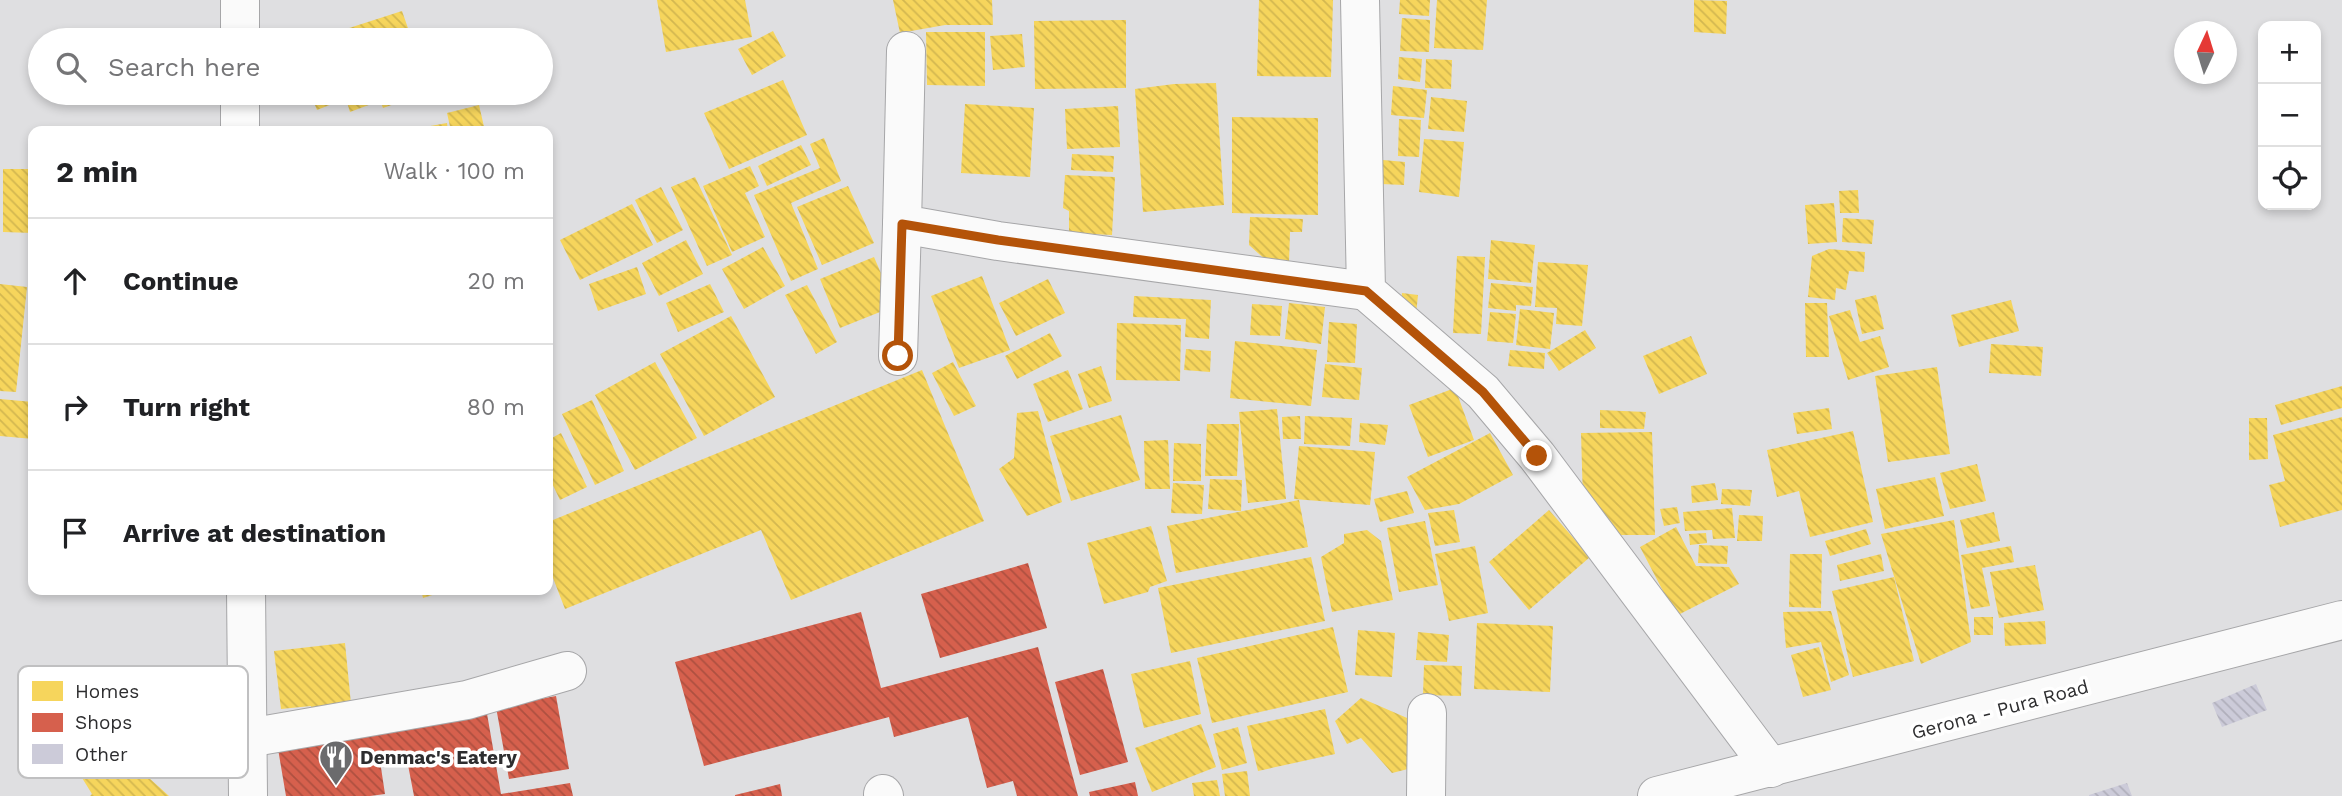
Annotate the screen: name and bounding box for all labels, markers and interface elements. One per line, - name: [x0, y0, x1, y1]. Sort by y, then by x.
- north arrow: [2174, 21, 2237, 84]
- map controls: [2258, 21, 2321, 210]
- button: +: [2258, 21, 2321, 84]
- search box: [28, 28, 553, 105]
- icon: search: [52, 48, 90, 86]
- text: Search here: [108, 52, 260, 82]
- button: −: [2258, 84, 2321, 147]
- button: locate: [2258, 147, 2321, 210]
- text: 2 min: [56, 154, 138, 189]
- text: Walk · 100 m: [383, 158, 525, 185]
- icon: ahead: [56, 262, 94, 300]
- text: Continue: [123, 266, 239, 296]
- text: 20 m: [468, 268, 525, 295]
- route start: [882, 340, 913, 371]
- icon: right: [56, 388, 94, 426]
- text: Turn right: [123, 392, 250, 422]
- text: 80 m: [467, 394, 525, 421]
- route end: [1521, 440, 1552, 471]
- icon: arrive: [56, 514, 94, 552]
- text: Arrive at destination: [123, 518, 386, 548]
- legend: [18, 666, 248, 778]
- street label: Gerona - Pura Road: [1909, 675, 2091, 744]
- text: Homes: [75, 680, 139, 703]
- text: Shops: [75, 711, 132, 734]
- restaurant icon: Denmac's Eatery: [317, 738, 355, 787]
- text: Other: [75, 743, 128, 766]
- place label: Denmac's Eatery: [360, 746, 517, 769]

